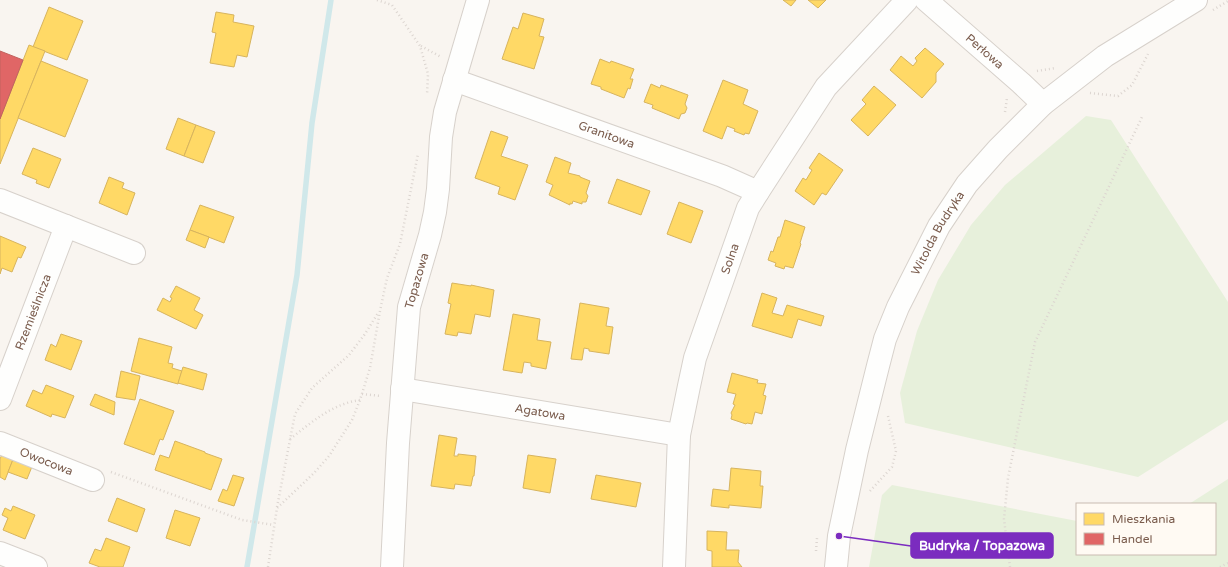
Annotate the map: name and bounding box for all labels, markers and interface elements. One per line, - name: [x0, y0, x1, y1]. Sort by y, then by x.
- street label: Perłowa: [963, 31, 1007, 72]
- street label: Granitowa: [577, 118, 636, 151]
- street label: Witolda Budryka: [908, 188, 967, 277]
- street label: Solna: [718, 241, 742, 276]
- street label: Topazowa: [402, 251, 431, 310]
- street label: Rzemieślnicza: [12, 272, 54, 352]
- street label: Agatowa: [514, 401, 566, 423]
- street label: Owocowa: [18, 445, 75, 478]
- legend: [1076, 503, 1216, 555]
- text: Mieszkania: [1112, 512, 1175, 526]
- text: Handel: [1112, 532, 1152, 546]
- callout: Budryka / Topazowa: [911, 533, 1053, 558]
- text: Budryka / Topazowa: [919, 538, 1045, 554]

